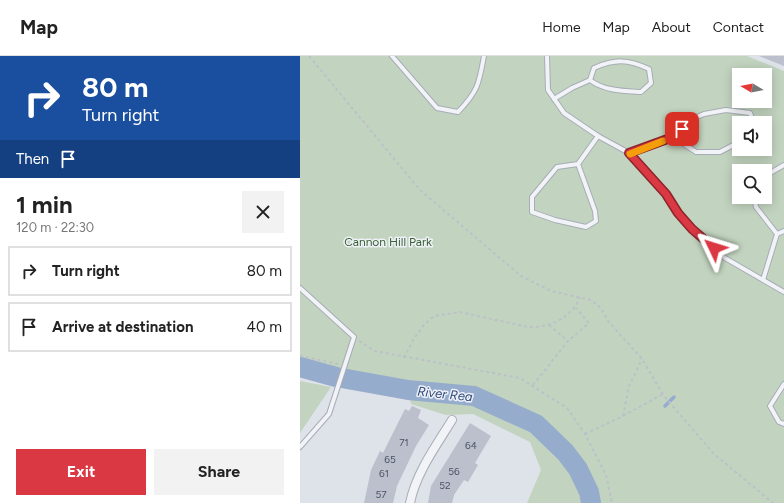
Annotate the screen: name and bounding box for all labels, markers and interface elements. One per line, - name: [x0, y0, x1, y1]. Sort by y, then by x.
- text: Map: [20, 16, 58, 39]
- text: Home: [542, 19, 581, 36]
- text: Map: [603, 19, 630, 36]
- text: About: [652, 19, 691, 36]
- text: Contact: [713, 19, 764, 36]
- north arrow: [732, 68, 772, 108]
- map controls: [732, 68, 772, 204]
- text: 80 m: [82, 70, 148, 104]
- icon: right: [16, 72, 68, 124]
- text: Turn right: [82, 104, 159, 126]
- pin: [665, 112, 699, 146]
- button: sound: [732, 116, 772, 156]
- icon: arrive: [671, 118, 693, 140]
- icon: arrive: [57, 148, 79, 170]
- text: Then: [16, 150, 49, 168]
- button: search: [732, 164, 772, 204]
- text: 1 min: [16, 190, 73, 219]
- button: close: [242, 191, 284, 233]
- text: 120 m · 22:30: [16, 220, 94, 235]
- position arrow: [693, 227, 735, 269]
- park label: Cannon Hill Park: [344, 235, 432, 249]
- icon: right: [18, 260, 40, 282]
- text: Turn right: [52, 262, 120, 280]
- text: 80 m: [247, 262, 282, 280]
- icon: arrive: [18, 316, 40, 338]
- text: Arrive at destination: [52, 318, 193, 336]
- text: 40 m: [247, 318, 282, 336]
- water label: River Rea: [417, 384, 474, 404]
- house number: 71: [399, 436, 409, 449]
- house number: 64: [465, 439, 477, 452]
- button: Exit: [16, 449, 146, 495]
- button: Share: [154, 449, 284, 495]
- house number: 65: [384, 453, 396, 466]
- house number: 56: [448, 465, 460, 478]
- house number: 61: [379, 467, 389, 480]
- house number: 52: [439, 479, 451, 492]
- house number: 57: [375, 488, 387, 501]

